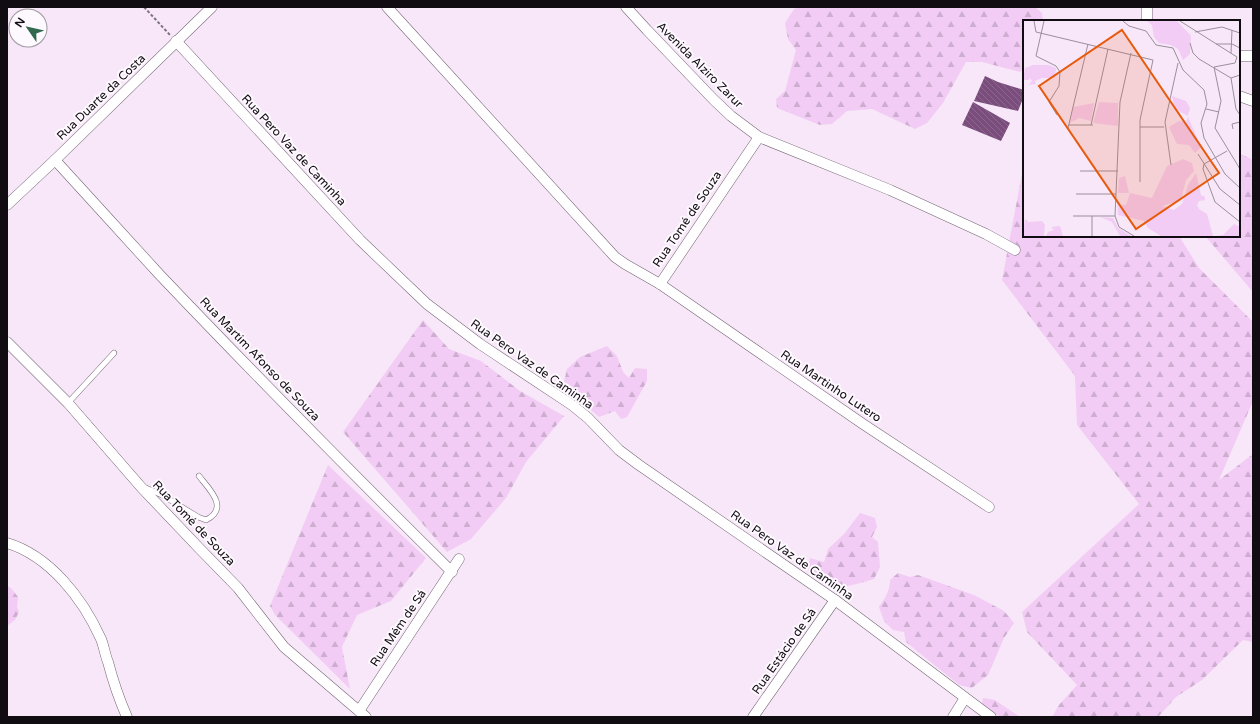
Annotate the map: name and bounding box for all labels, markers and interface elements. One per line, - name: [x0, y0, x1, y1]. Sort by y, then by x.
- north arrow: [8, 8, 48, 48]
- text: N: [12, 15, 28, 30]
- street label: Avenida Alziro Zarur: [654, 19, 746, 111]
- inset map: [1023, 20, 1240, 237]
- street label: Rua Duarte da Costa: [54, 51, 148, 143]
- street label: Rua Pero Vaz de Caminha: [239, 92, 349, 208]
- street label: Rua Tomé de Souza: [650, 168, 724, 270]
- street label: Rua Martim Afonso de Souza: [197, 294, 323, 424]
- street label: Rua Pero Vaz de Caminha: [468, 316, 596, 412]
- street label: Rua Martinho Lutero: [778, 347, 884, 425]
- street label: Rua Tomé de Souza: [150, 478, 238, 568]
- street label: Rua Pero Vaz de Caminha: [728, 507, 856, 603]
- street label: Rua Mém de Sá: [367, 587, 429, 669]
- street label: Rua Estácio de Sá: [749, 605, 819, 697]

